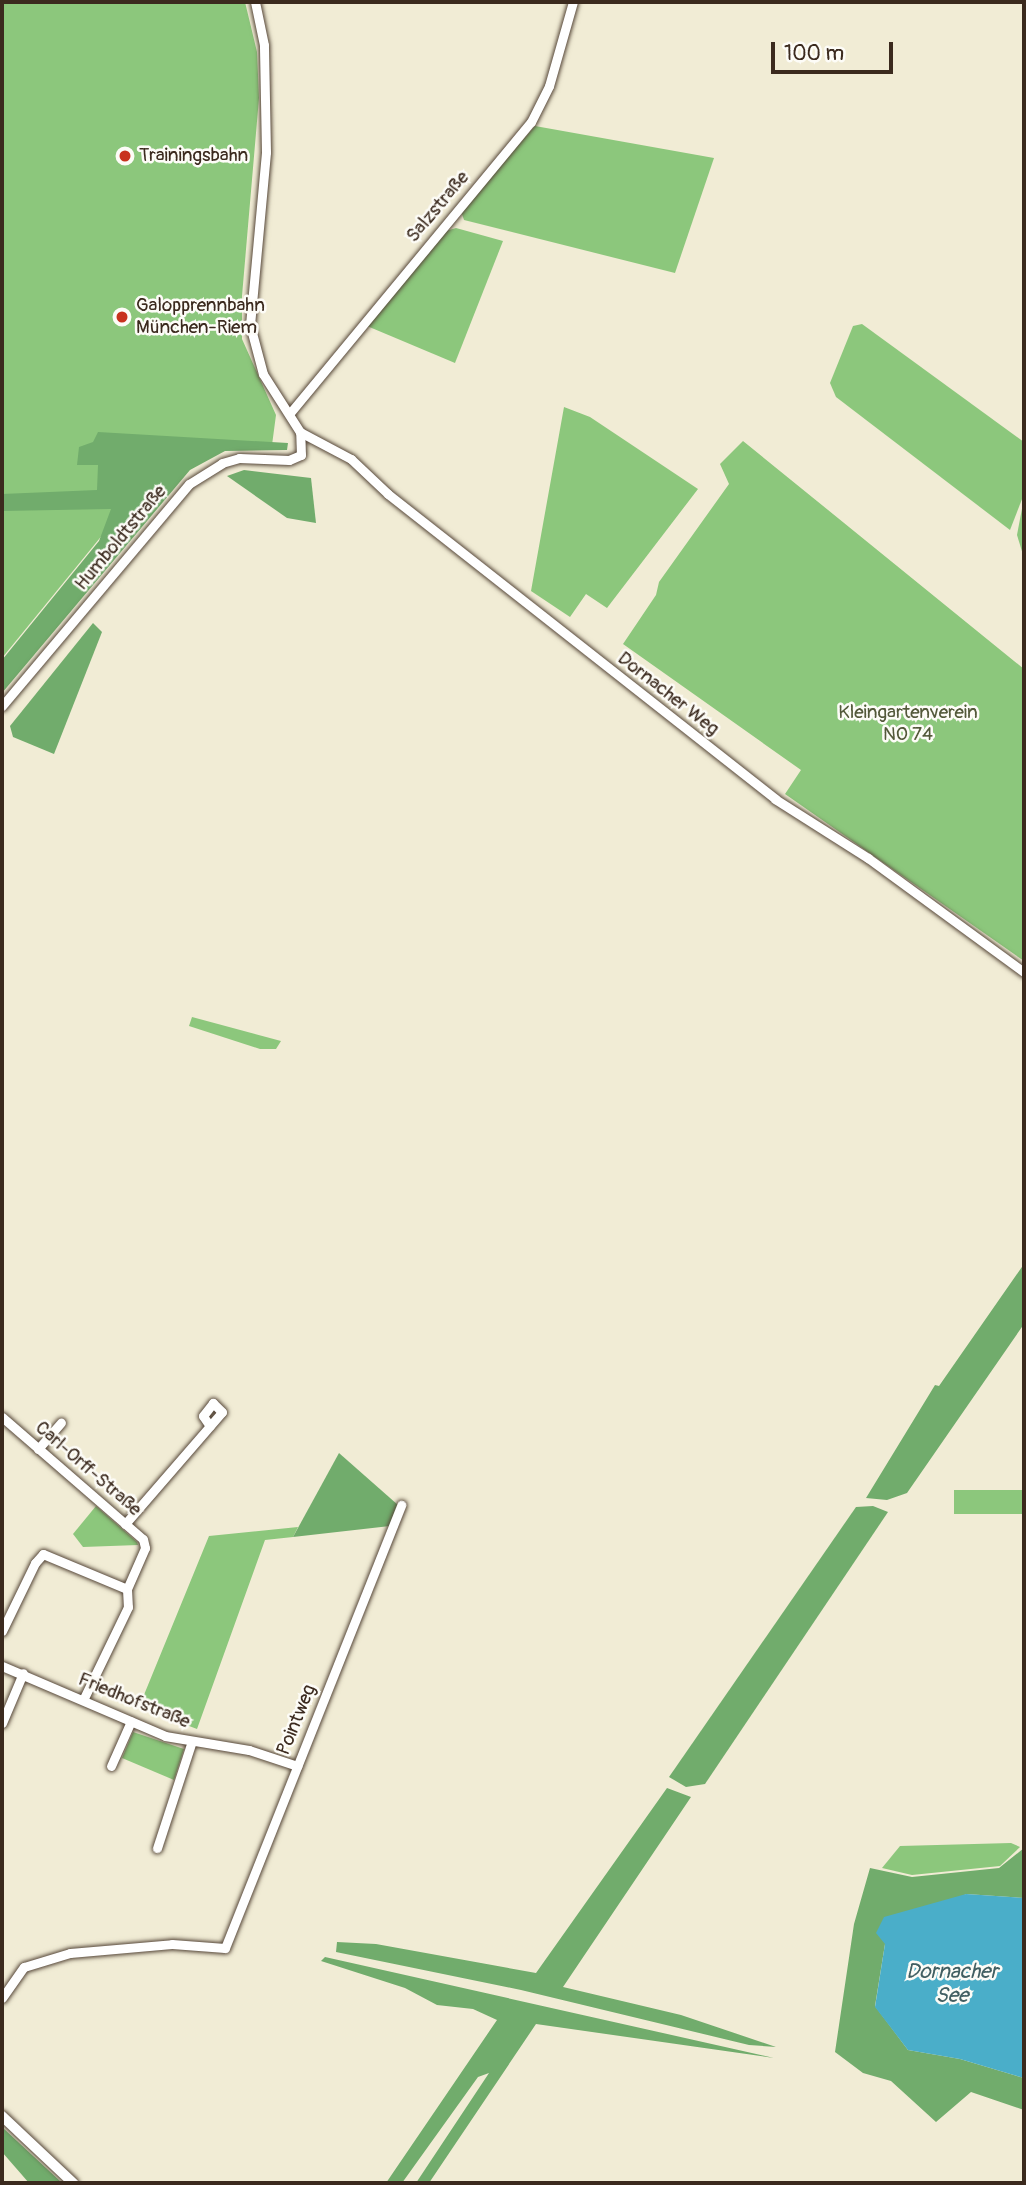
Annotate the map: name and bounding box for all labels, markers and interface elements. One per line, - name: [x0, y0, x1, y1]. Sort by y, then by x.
- scale bar: [774, 28, 897, 72]
- text: 100 m: [784, 40, 844, 67]
- place label: Trainingsbahn: [139, 145, 248, 167]
- marker: Trainingsbahn: [117, 148, 133, 164]
- street label: Salzstraße: [402, 167, 474, 247]
- place label: Galopprennbahn München-Riem: [136, 295, 265, 339]
- marker: Galopprennbahn München-Riem: [114, 309, 130, 325]
- street label: Humboldtstraße: [70, 481, 172, 595]
- street label: Dornacher Weg: [613, 647, 723, 741]
- park label: Kleingartenverein NO 74: [838, 702, 978, 746]
- street label: Carl-Orff-Straße: [30, 1417, 146, 1521]
- street label: Friedhofstraße: [75, 1668, 193, 1734]
- street label: Pointweg: [273, 1681, 321, 1759]
- water label: Dornacher See: [906, 1959, 998, 2009]

